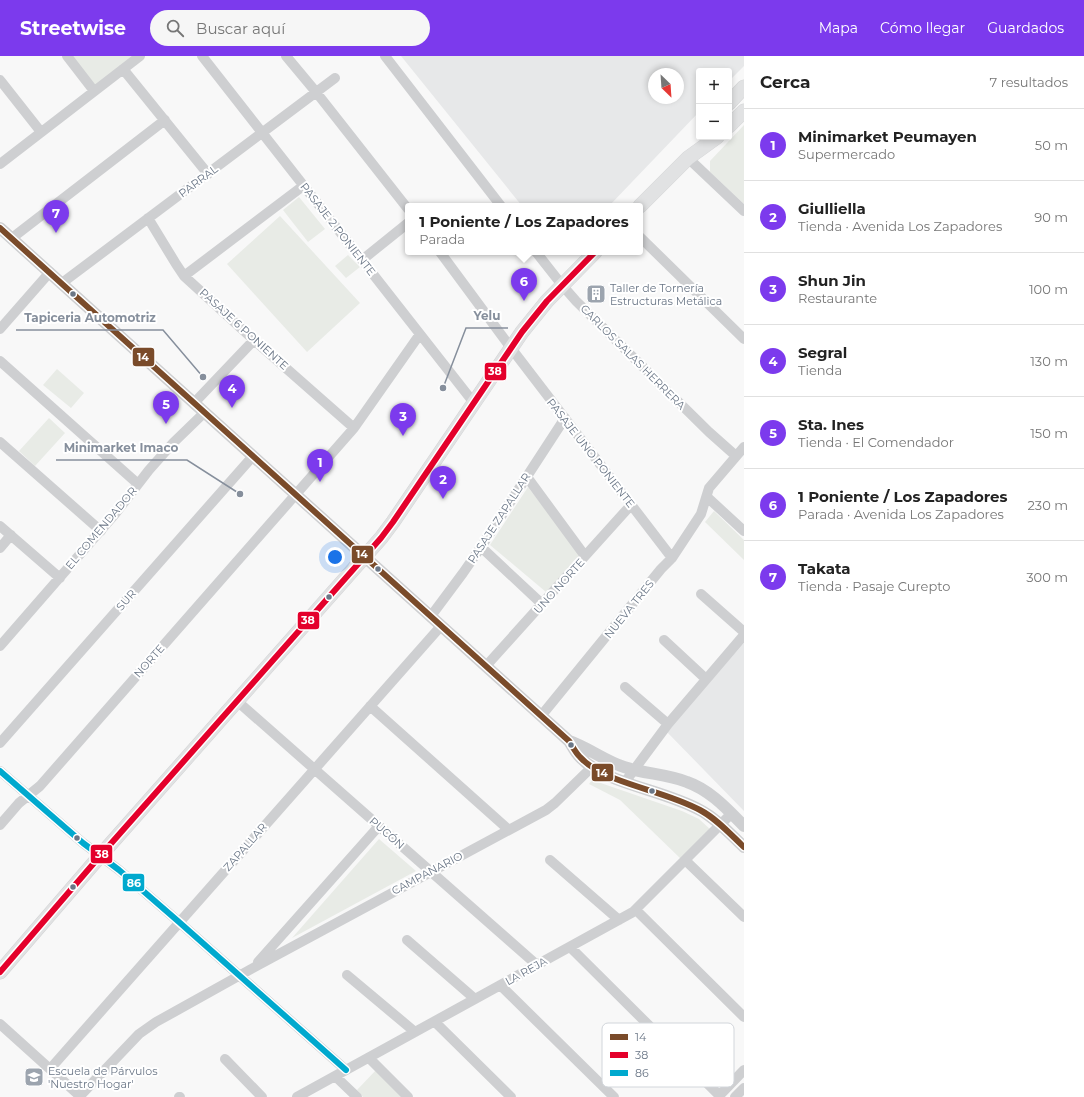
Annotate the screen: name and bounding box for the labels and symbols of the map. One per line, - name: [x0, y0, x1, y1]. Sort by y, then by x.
- north arrow: [648, 68, 684, 104]
- street label: PARRAL: [176, 161, 221, 200]
- street label: PASAJE 2 PONIENTE: [297, 180, 379, 278]
- pin: 7: [43, 200, 69, 233]
- pin: 6: [511, 268, 537, 301]
- place label: Taller de Tornería Estructuras Metálica: [610, 281, 722, 308]
- building icon: Taller de Tornería Estructuras Metálica: [585, 283, 607, 305]
- street label: PASAJE 6 PONIENTE: [197, 285, 291, 373]
- unlabelled marker: [68, 289, 78, 299]
- street label: CARLOS SALAS HERRERA: [578, 302, 688, 412]
- callout: Yelu: [466, 304, 508, 328]
- callout: Tapiceria Automotriz: [16, 306, 163, 330]
- text: Yelu: [473, 308, 500, 323]
- text: Tapiceria Automotriz: [24, 310, 156, 325]
- line badge: 14: [132, 347, 155, 367]
- text: 14: [137, 350, 149, 364]
- line badge: 38: [484, 362, 507, 381]
- text: 38: [487, 364, 502, 378]
- pin: 4: [219, 375, 245, 408]
- pin: 5: [153, 391, 179, 424]
- street label: PASAJE UNO PONIENTE: [544, 395, 638, 511]
- pin: 3: [390, 403, 416, 436]
- callout: Minimarket Imaco: [56, 436, 187, 460]
- text: Minimarket Imaco: [64, 440, 178, 455]
- pin: 1: [307, 449, 333, 482]
- pin: 2: [430, 466, 456, 499]
- street label: PASAJE ZAPALLAR: [465, 470, 533, 566]
- street label: EL COMENDADOR: [62, 484, 140, 572]
- line badge: 14: [351, 545, 374, 564]
- your location: [325, 547, 345, 567]
- text: 14: [356, 547, 368, 561]
- street label: UNO NORTE: [531, 556, 587, 616]
- unlabelled marker: [373, 564, 383, 574]
- street label: NUEVA TRES: [601, 577, 657, 641]
- street label: SUR: [113, 587, 139, 613]
- unlabelled marker: [324, 592, 334, 602]
- line badge: 38: [297, 611, 320, 630]
- text: 38: [300, 613, 315, 627]
- street label: NORTE: [131, 641, 167, 681]
- unlabelled marker: [566, 740, 576, 750]
- line badge: 14: [591, 763, 614, 782]
- text: 14: [596, 766, 608, 780]
- unlabelled marker: [647, 786, 657, 796]
- street label: PUCÓN: [367, 814, 407, 852]
- street label: ZAPALLAR: [220, 820, 270, 874]
- unlabelled marker: [72, 833, 82, 843]
- line badge: 38: [90, 844, 113, 864]
- text: 38: [94, 847, 109, 861]
- street label: CAMPANARIO: [389, 848, 465, 898]
- line badge: 86: [122, 873, 145, 892]
- text: 86: [127, 876, 141, 890]
- unlabelled marker: [68, 882, 78, 892]
- street label: LA REJA: [503, 954, 550, 988]
- legend: [602, 1023, 734, 1087]
- text: 14: [635, 1030, 647, 1044]
- text: 38: [635, 1048, 648, 1062]
- place label: Escuela de Párvulos 'Nuestro Hogar': [48, 1064, 158, 1091]
- school or university icon: Escuela de Párvulos 'Nuestro Hogar': [23, 1066, 45, 1088]
- text: 86: [635, 1066, 649, 1080]

